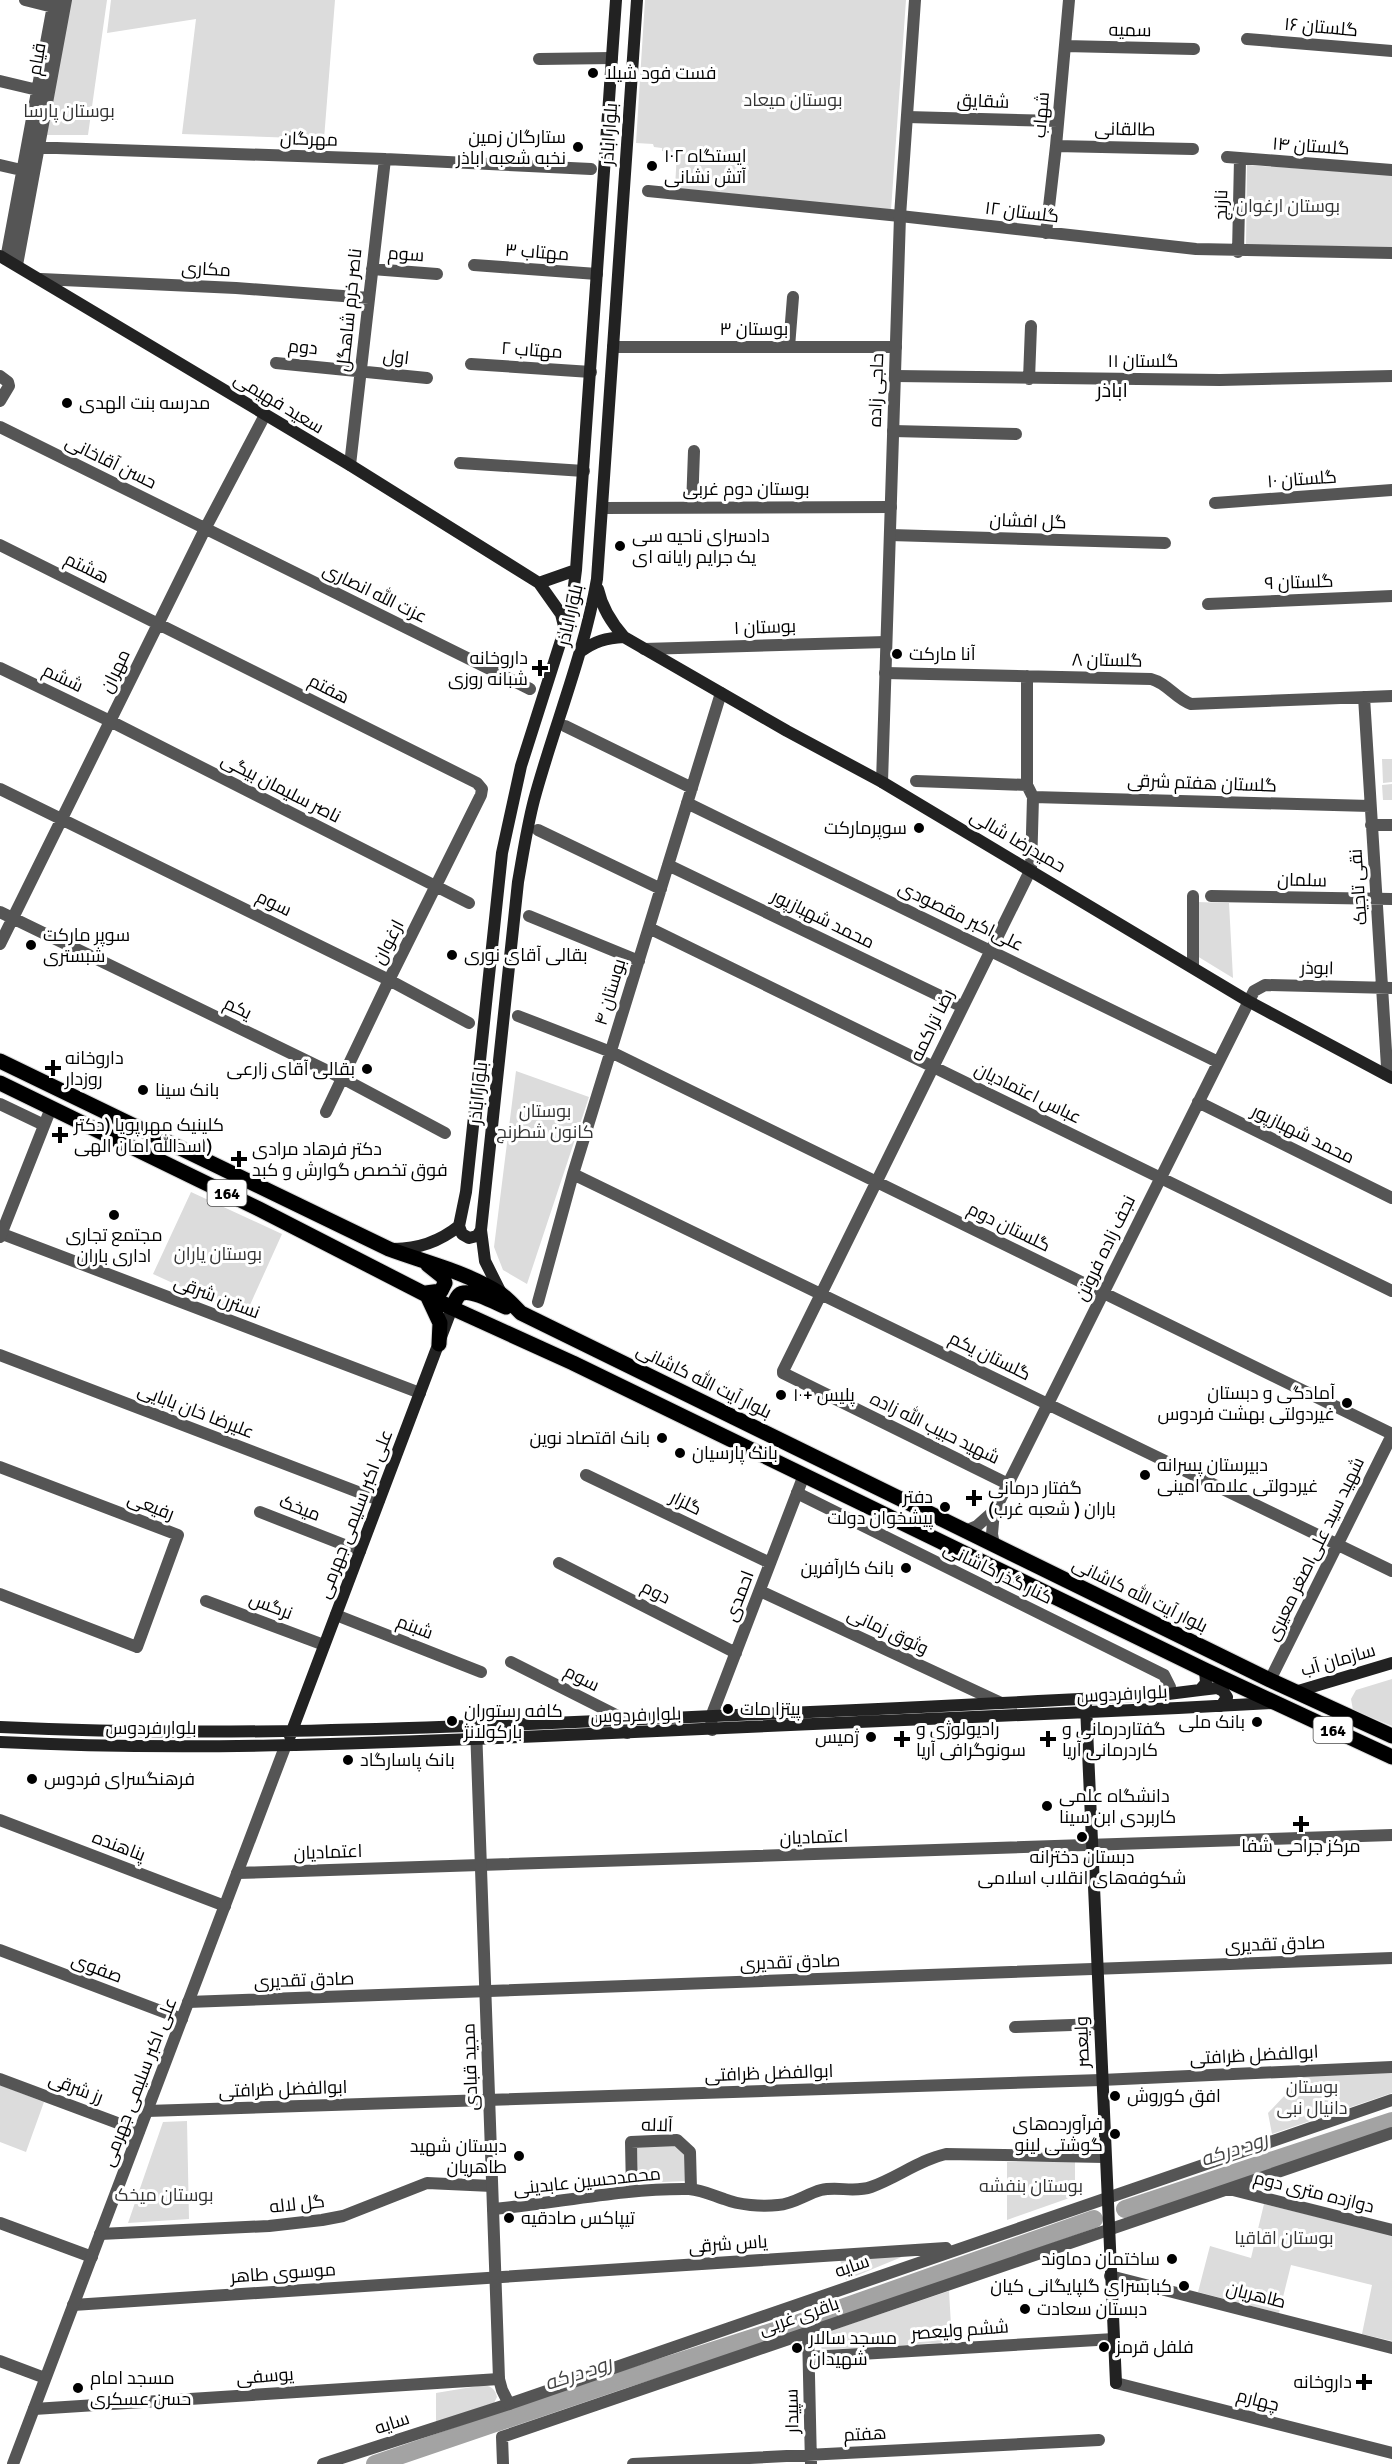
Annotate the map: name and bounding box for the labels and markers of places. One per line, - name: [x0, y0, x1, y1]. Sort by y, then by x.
- place label: فست فود شیلا: [605, 62, 716, 84]
- marker: فست فود شیلا: [586, 66, 600, 80]
- place label: ستارگان زمین نخبه شعبه اباذر: [455, 126, 566, 169]
- marker: ستارگان زمین نخبه شعبه اباذر: [571, 140, 585, 154]
- place label: ایستگاه ۱۰۲ آتش نشانی: [664, 145, 747, 188]
- marker: ایستگاه ۱۰۲ آتش نشانی: [645, 159, 659, 173]
- place label: مدرسه بنت الهدی: [79, 392, 210, 414]
- marker: مدرسه بنت الهدی: [60, 396, 74, 410]
- place label: دادسرای ناحیه سی یک جرایم رایانه ای: [632, 525, 770, 569]
- marker: دادسرای ناحیه سی یک جرایم رایانه ای: [613, 539, 627, 553]
- place label: آنا مارکت: [909, 643, 976, 665]
- place label: داروخانه شبانه روزی: [448, 647, 528, 690]
- marker: آنا مارکت: [890, 647, 904, 661]
- marker: داروخانه شبانه روزی: [533, 661, 547, 675]
- place label: سوپرمارکت: [824, 817, 907, 840]
- marker: سوپرمارکت: [912, 821, 926, 835]
- place label: سوپر مارکت شبستری: [43, 924, 130, 967]
- marker: سوپر مارکت شبستری: [24, 938, 38, 952]
- place label: بقالی آقای نوری: [464, 944, 588, 966]
- marker: بقالی آقای نوری: [445, 948, 459, 962]
- place label: داروخانه روزدار: [64, 1047, 124, 1090]
- place label: بقالی آقای زارعی: [227, 1058, 355, 1080]
- marker: داروخانه روزدار: [46, 1061, 60, 1075]
- marker: بقالی آقای زارعی: [360, 1062, 374, 1076]
- place label: بانک سینا: [155, 1079, 219, 1101]
- marker: بانک سینا: [136, 1083, 150, 1097]
- place label: کلینیک مهر پویا (دکتر اسدالله امان الهی): [73, 1114, 224, 1157]
- marker: کلینیک مهر پویا (دکتر اسدالله امان الهی): [51, 1126, 69, 1144]
- place label: دکتر فرهاد مرادی فوق تخصص گوارش و کبد: [252, 1138, 448, 1182]
- marker: دکتر فرهاد مرادی فوق تخصص گوارش و کبد: [230, 1150, 248, 1168]
- marker: مجتمع تجاری اداری باران: [107, 1208, 121, 1222]
- place label: مجتمع تجاری اداری باران: [65, 1224, 163, 1267]
- place label: آمادگی و دبستان غیردولتی بهشت فردوس: [1158, 1382, 1335, 1425]
- place label: پلیس +۱۰: [793, 1384, 855, 1407]
- marker: پلیس +۱۰: [774, 1388, 788, 1402]
- marker: آمادگی و دبستان غیردولتی بهشت فردوس: [1340, 1396, 1354, 1410]
- place label: بانک اقتصاد نوین: [529, 1427, 650, 1449]
- marker: بانک اقتصاد نوین: [655, 1431, 669, 1445]
- place label: بانک پارسیان: [692, 1442, 778, 1465]
- marker: بانک پارسیان: [673, 1446, 687, 1460]
- place label: دبیرستان پسرانه غیردولتی علامه امینی: [1157, 1454, 1319, 1497]
- marker: دبیرستان پسرانه غیردولتی علامه امینی: [1138, 1468, 1152, 1482]
- place label: گفتار درمانی باران ( شعبه غرب): [988, 1477, 1116, 1520]
- place label: دفتر پیشخوان دولت: [827, 1486, 933, 1530]
- marker: گفتار درمانی باران ( شعبه غرب): [965, 1489, 983, 1507]
- marker: دفتر پیشخوان دولت: [938, 1500, 952, 1514]
- place label: بانک کارآفرین: [801, 1557, 894, 1579]
- marker: بانک کارآفرین: [899, 1561, 913, 1575]
- place label: پیتزا مات: [740, 1698, 801, 1721]
- place label: کافه رستوران بارکولانژ: [463, 1700, 563, 1743]
- marker: پیتزا مات: [721, 1702, 735, 1716]
- place label: بانک ملی: [1178, 1711, 1245, 1733]
- marker: کافه رستوران بارکولانژ: [445, 1714, 459, 1728]
- marker: بانک ملی: [1250, 1715, 1264, 1729]
- place label: رادیولوژی و سونوگرافی آریا: [916, 1718, 1026, 1761]
- place label: گفتاردرمانی و کاردرمانی آریا: [1062, 1718, 1166, 1761]
- place label: ژمیس: [815, 1726, 859, 1748]
- marker: ژمیس: [864, 1730, 878, 1744]
- marker: رادیولوژی و سونوگرافی آریا: [893, 1730, 911, 1748]
- marker: گفتاردرمانی و کاردرمانی آریا: [1039, 1730, 1057, 1748]
- place label: بانک پاسارگاد: [360, 1749, 455, 1772]
- marker: بانک پاسارگاد: [341, 1753, 355, 1767]
- place label: فرهنگسرای فردوس: [44, 1768, 195, 1790]
- marker: فرهنگسرای فردوس: [25, 1772, 39, 1786]
- place label: دانشگاه علمی کاربردی ابن سینا: [1059, 1785, 1176, 1828]
- marker: دانشگاه علمی کاربردی ابن سینا: [1040, 1799, 1054, 1813]
- marker: مرکز جراحی شفا: [1292, 1815, 1310, 1833]
- marker: دبستان دخترانه شکوفه‌های انقلاب اسلامی: [1075, 1830, 1089, 1844]
- place label: مرکز جراحی شفا: [1241, 1835, 1361, 1857]
- place label: دبستان دخترانه شکوفه‌های انقلاب اسلامی: [978, 1846, 1186, 1889]
- place label: افق کوروش: [1127, 2085, 1221, 2108]
- marker: افق کوروش: [1108, 2089, 1122, 2103]
- place label: فرآورده‌های گوشتی لینو: [1012, 2113, 1103, 2156]
- marker: فرآورده‌های گوشتی لینو: [1108, 2127, 1122, 2141]
- place label: دبستان شهید طاهریان: [410, 2135, 507, 2178]
- marker: دبستان شهید طاهریان: [512, 2149, 526, 2163]
- place label: تیپاکس صادقیه: [521, 2207, 635, 2229]
- marker: تیپاکس صادقیه: [502, 2211, 516, 2225]
- place label: ساختمان دماوند: [1041, 2248, 1160, 2270]
- marker: ساختمان دماوند: [1165, 2252, 1179, 2266]
- place label: کبابسرای گلپایگانی کیان: [990, 2275, 1172, 2297]
- marker: کبابسرای گلپایگانی کیان: [1177, 2279, 1191, 2293]
- place label: دبستان سعادت: [1037, 2298, 1147, 2320]
- marker: دبستان سعادت: [1018, 2302, 1032, 2316]
- place label: مسجد سالار شهیدان: [808, 2327, 897, 2370]
- place label: فلفل قرمز: [1115, 2336, 1194, 2358]
- marker: فلفل قرمز: [1097, 2340, 1111, 2354]
- marker: مسجد سالار شهیدان: [790, 2341, 804, 2355]
- place label: مسجد امام حسن عسکری: [90, 2367, 191, 2410]
- place label: داروخانه: [1293, 2371, 1352, 2393]
- marker: داروخانه: [1357, 2375, 1371, 2389]
- marker: مسجد امام حسن عسکری: [71, 2381, 85, 2395]

